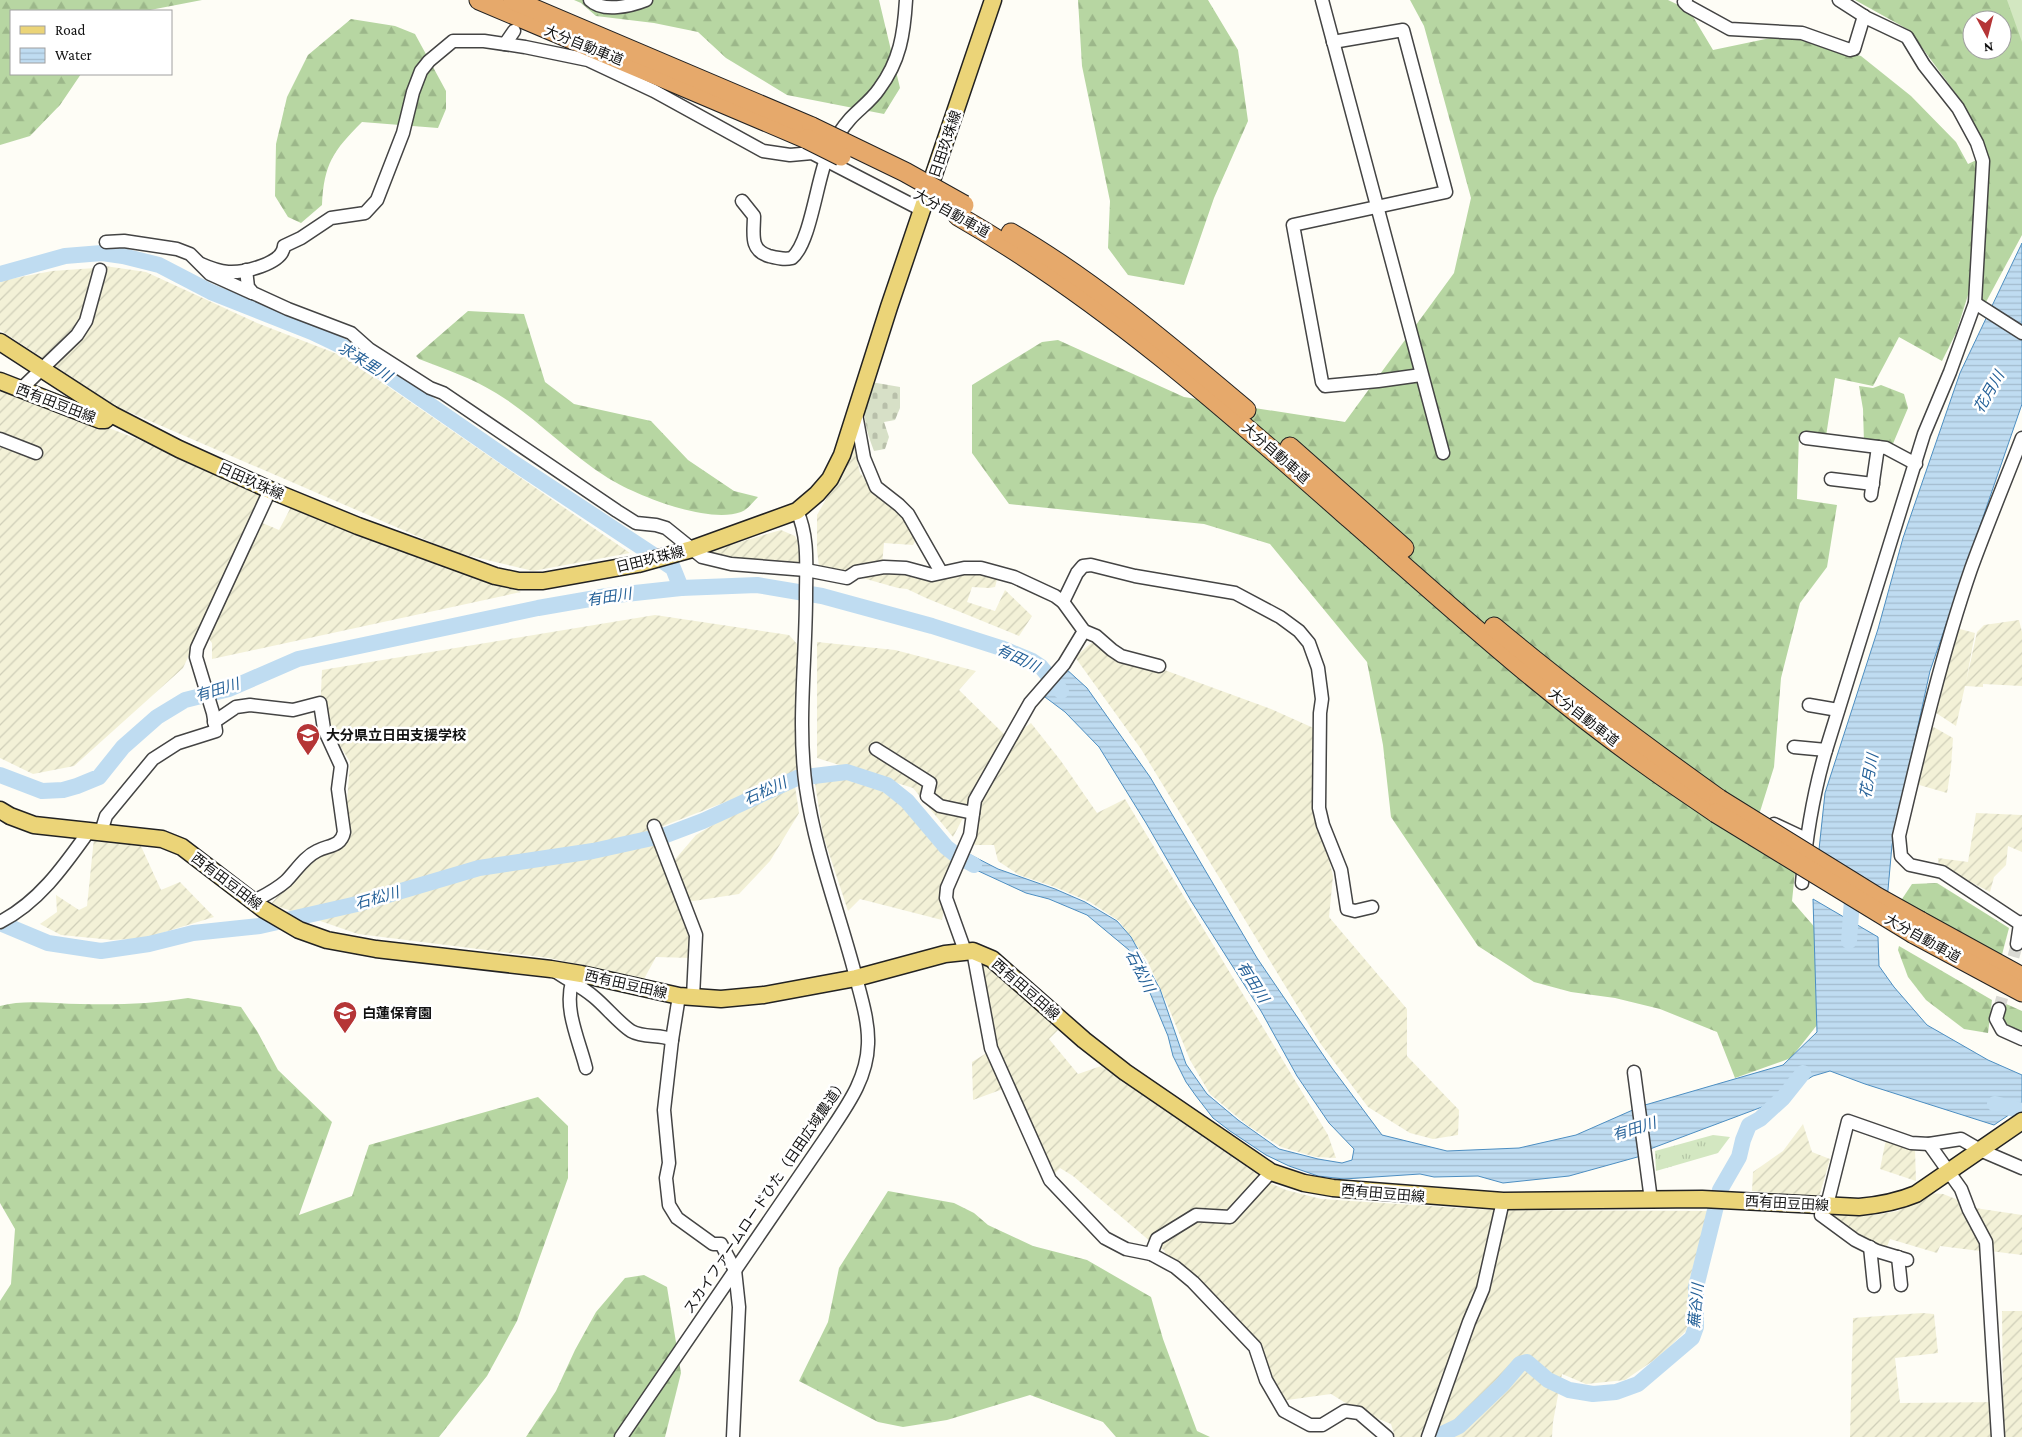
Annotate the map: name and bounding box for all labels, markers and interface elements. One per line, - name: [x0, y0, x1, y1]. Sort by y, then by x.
- legend: [10, 10, 172, 75]
- north arrow: [1962, 10, 2012, 60]
- text: Road: [55, 22, 86, 38]
- street label: 大分自動車道: [542, 22, 626, 68]
- text: N: [1982, 39, 1994, 56]
- text: Water: [55, 47, 92, 63]
- street label: 日田玖珠線: [926, 108, 964, 180]
- street label: 大分自動車道: [911, 186, 993, 240]
- water label: 求来里川: [335, 339, 396, 386]
- water label: 花月川: [1971, 367, 2008, 415]
- street label: 西有田豆田線: [14, 380, 98, 426]
- street label: 大分自動車道: [1239, 419, 1313, 487]
- street label: 日田玖珠線: [216, 459, 286, 503]
- street label: 日田玖珠線: [614, 543, 686, 575]
- water label: 有田川: [586, 585, 634, 608]
- water label: 有田川: [994, 641, 1044, 676]
- water label: 有田川: [193, 675, 243, 704]
- street label: 大分自動車道: [1546, 685, 1622, 749]
- school or university icon: 大分県立日田支援学校: [295, 722, 321, 756]
- place label: 大分県立日田支援学校: [326, 727, 466, 743]
- water label: 花月川: [1857, 750, 1881, 800]
- water label: 石松川: [741, 774, 791, 807]
- street label: 西有田豆田線: [189, 849, 265, 913]
- water label: 石松川: [353, 884, 403, 912]
- street label: 大分自動車道: [1882, 911, 1964, 965]
- water label: 石松川: [1123, 947, 1158, 996]
- street label: 西有田豆田線: [989, 955, 1063, 1023]
- water label: 有田川: [1234, 959, 1273, 1007]
- street label: 西有田豆田線: [583, 967, 669, 1001]
- school or university icon: 白蓮保育園: [332, 1000, 358, 1034]
- place label: 白蓮保育園: [362, 1005, 432, 1021]
- street label: スカイファームロードひた（日田広域農道）: [680, 1076, 850, 1316]
- water label: 有田川: [1610, 1114, 1660, 1143]
- street label: 西有田豆田線: [1340, 1181, 1426, 1205]
- street label: 西有田豆田線: [1745, 1193, 1829, 1213]
- water label: 蕪谷川: [1686, 1281, 1706, 1329]

